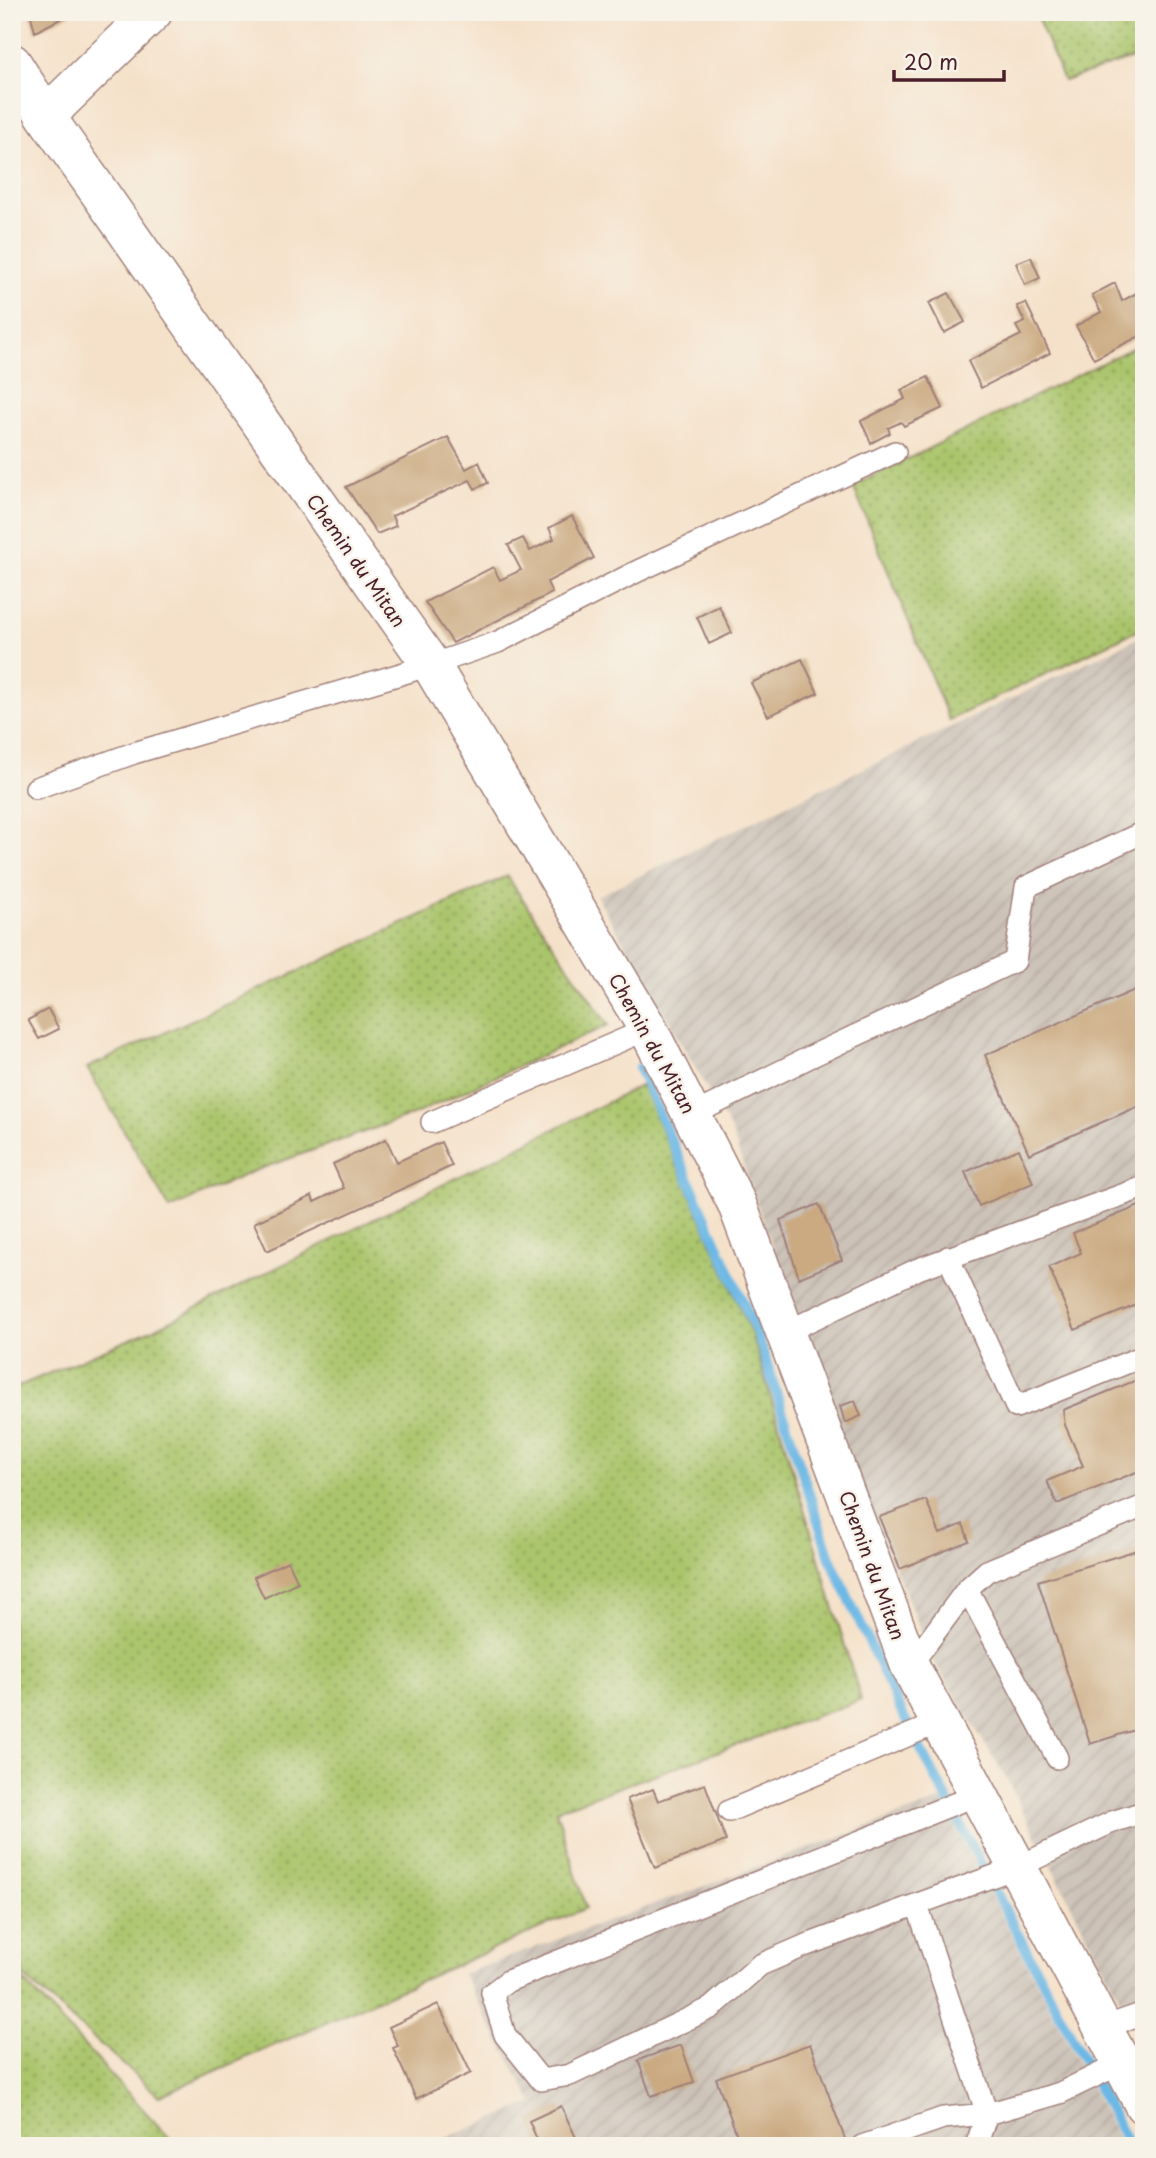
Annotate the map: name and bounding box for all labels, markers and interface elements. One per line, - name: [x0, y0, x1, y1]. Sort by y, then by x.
- scale bar: [894, 38, 1004, 82]
- text: 20 m: [904, 45, 958, 77]
- street label: Chemin du Mitan: [301, 488, 413, 632]
- street label: Chemin du Mitan: [603, 968, 703, 1118]
- street label: Chemin du Mitan: [833, 1487, 913, 1643]

